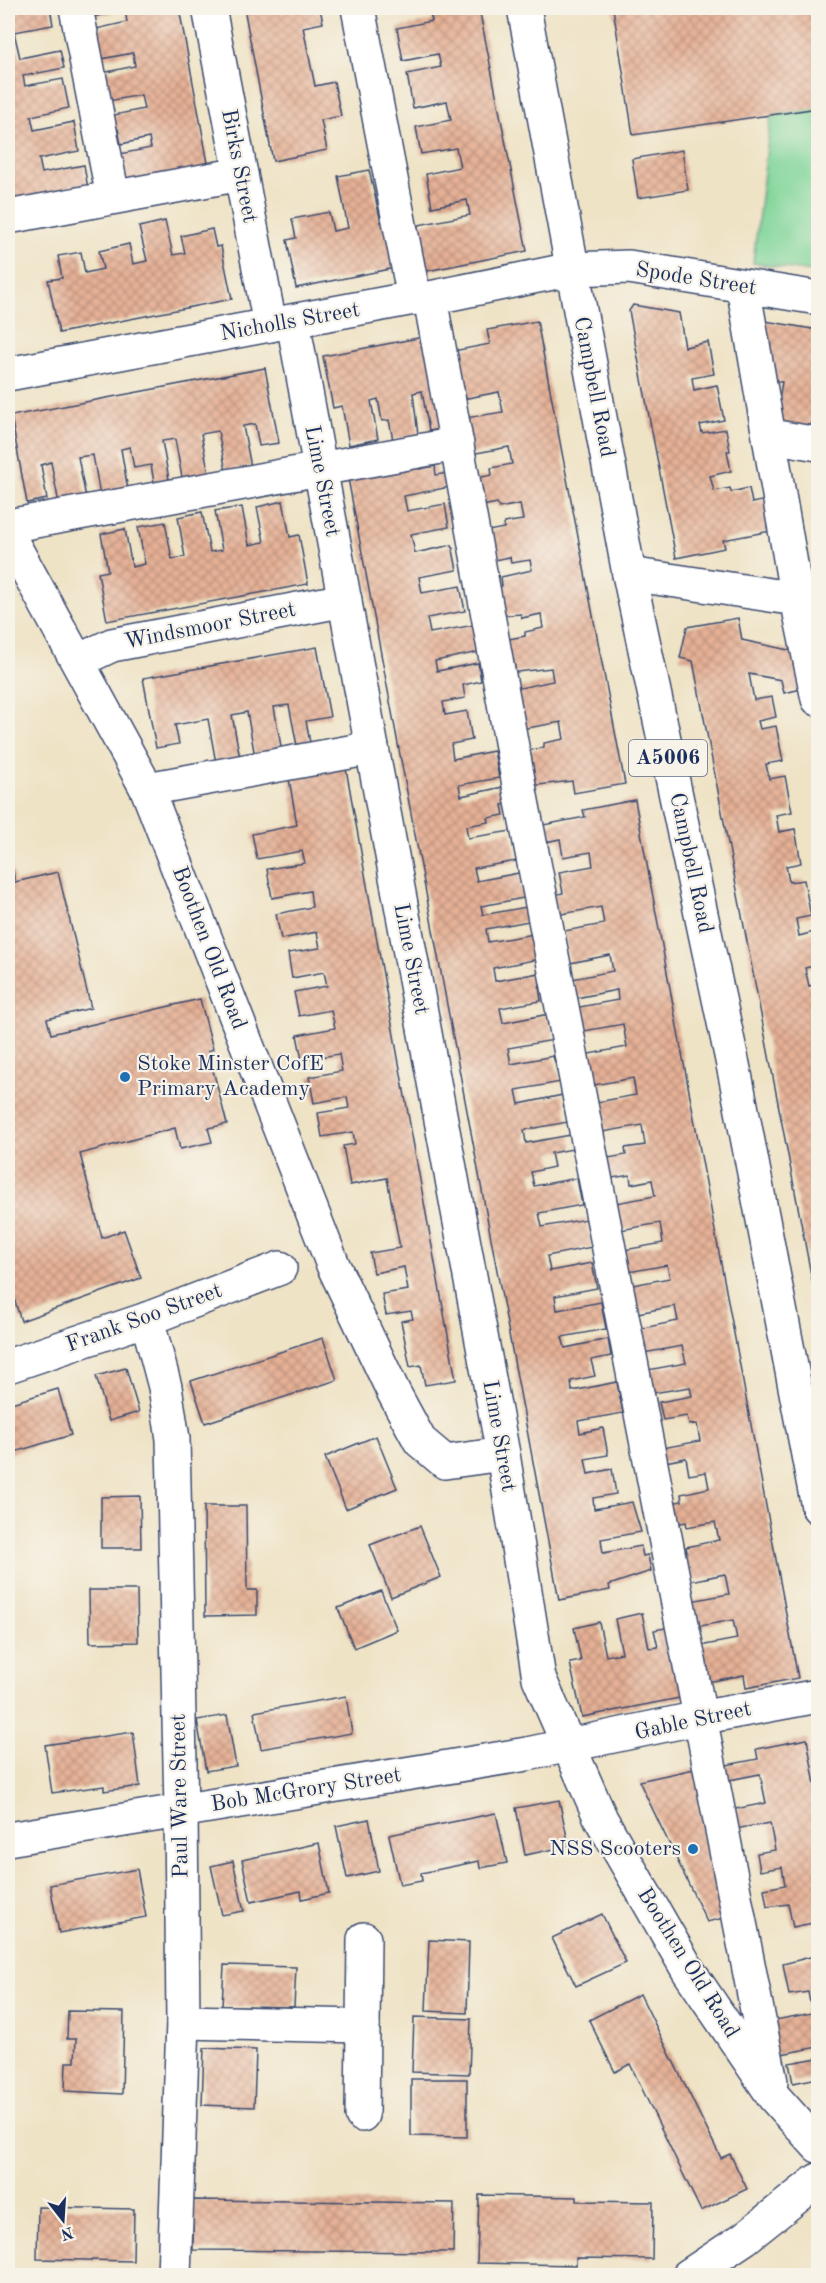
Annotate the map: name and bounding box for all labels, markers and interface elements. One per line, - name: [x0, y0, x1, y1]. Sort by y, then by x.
- street label: Birks Street: [217, 107, 261, 225]
- street label: Spode Street: [634, 259, 758, 299]
- street label: Nicholls Street: [219, 299, 361, 345]
- street label: Campbell Road: [570, 315, 618, 459]
- street label: Lime Street: [300, 424, 344, 538]
- street label: Windsmoor Street: [122, 599, 298, 653]
- road number: A5006: [629, 740, 707, 776]
- street label: Campbell Road: [665, 791, 717, 935]
- street label: Boothen Old Road: [168, 863, 250, 1033]
- street label: Lime Street: [389, 902, 433, 1016]
- place label: Stoke Minster CofE Primary Academy: [137, 1053, 324, 1100]
- marker: Stoke Minster CofE Primary Academy: [118, 1070, 132, 1084]
- street label: Frank Soo Street: [63, 1280, 225, 1356]
- street label: Lime Street: [478, 1379, 520, 1493]
- street label: Gable Street: [633, 1698, 753, 1744]
- street label: Paul Ware Street: [168, 1713, 192, 1879]
- street label: Bob McGrory Street: [209, 1764, 403, 1816]
- place label: NSS Scooters: [549, 1838, 681, 1860]
- marker: NSS Scooters: [686, 1842, 700, 1856]
- street label: Boothen Old Road: [633, 1884, 743, 2042]
- north arrow: [33, 2190, 93, 2250]
- text: N: [58, 2223, 75, 2242]

